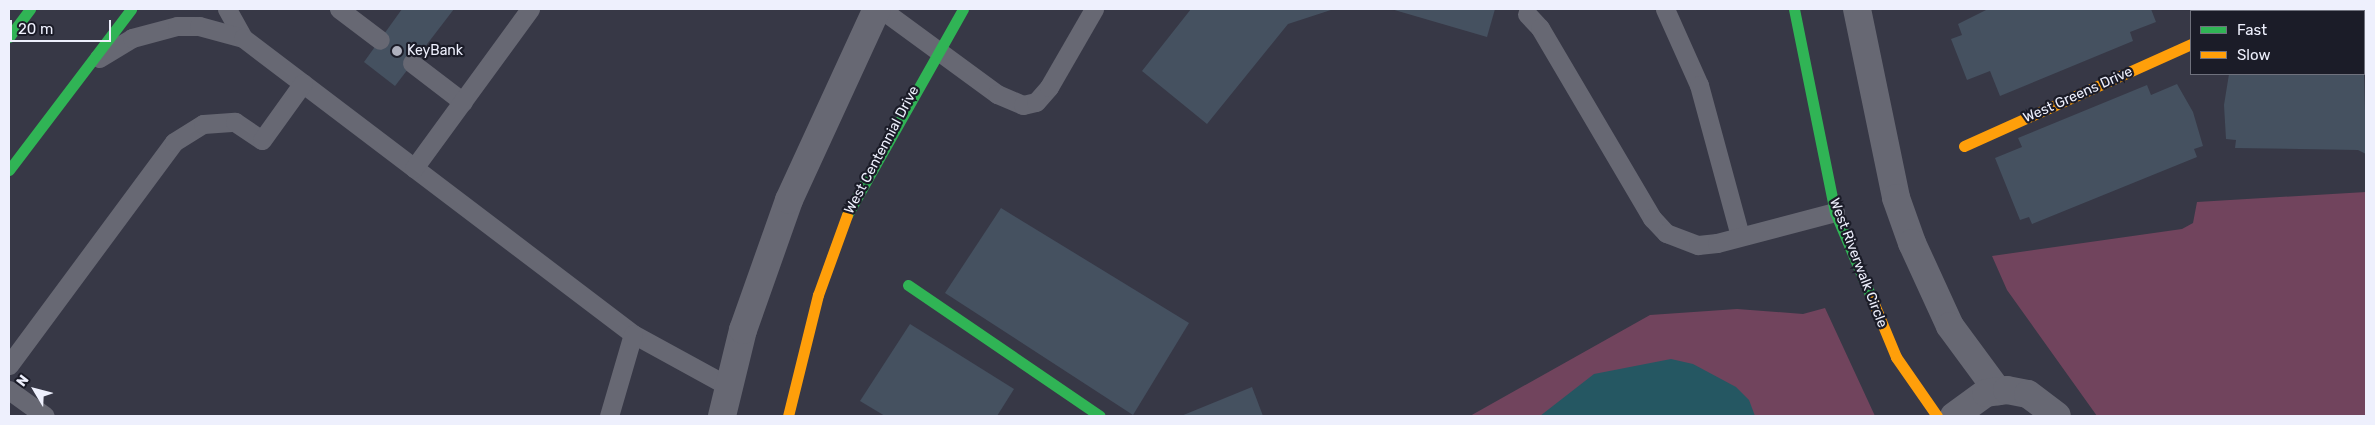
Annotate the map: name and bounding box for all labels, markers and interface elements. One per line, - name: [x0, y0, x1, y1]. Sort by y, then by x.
- scale bar: [12, 10, 114, 42]
- legend: [2190, 10, 2365, 75]
- text: 20 m: [18, 20, 53, 38]
- text: Fast: [2237, 21, 2267, 39]
- place label: KeyBank: [407, 43, 463, 59]
- marker: KeyBank: [391, 45, 403, 57]
- text: Slow: [2237, 46, 2270, 64]
- street label: West Greens Drive: [2021, 63, 2135, 127]
- street label: West Centennial Drive: [841, 83, 923, 217]
- street label: West Riverwalk Circle: [1825, 196, 1891, 330]
- north arrow: [10, 365, 60, 415]
- text: N: [13, 372, 32, 390]

